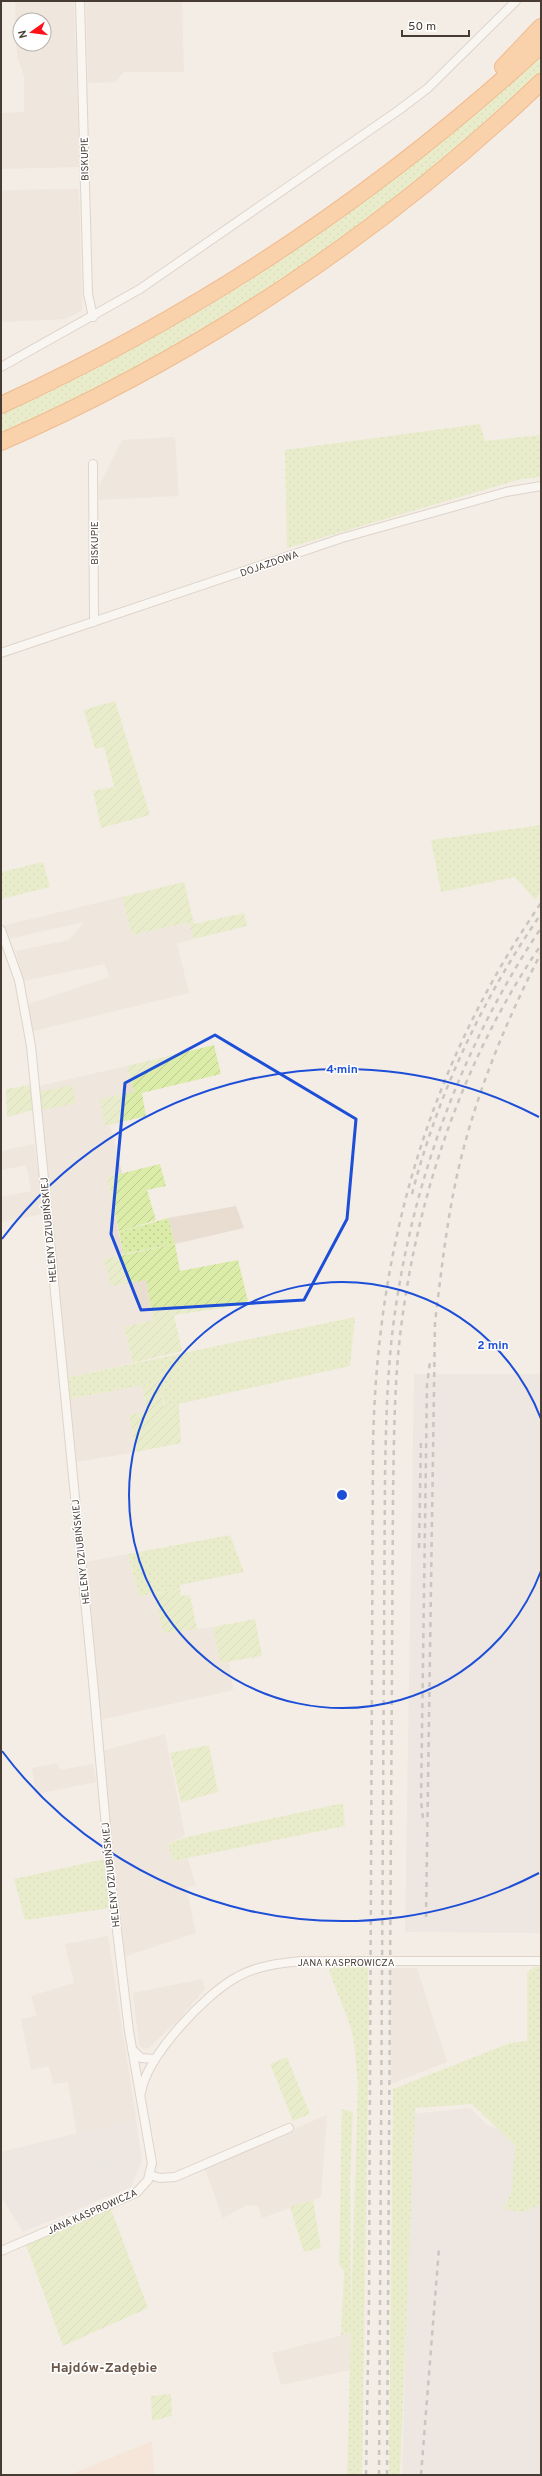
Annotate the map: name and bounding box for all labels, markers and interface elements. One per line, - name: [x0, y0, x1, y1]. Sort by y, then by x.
- north arrow: [12, 12, 52, 52]
- scale bar: [402, 12, 469, 38]
- text: 50 m: [408, 19, 436, 35]
- text: N: [16, 29, 31, 40]
- street label: BISKUPIE: [79, 137, 92, 181]
- street label: BISKUPIE: [89, 521, 102, 565]
- street label: DOJAZDOWA: [239, 548, 301, 580]
- text: 4 min: [326, 1062, 358, 1078]
- street label: HELENY DZIUBIŃSKIEJ: [38, 1177, 61, 1283]
- text: 2 min: [477, 1338, 509, 1354]
- centre of rings: [335, 1488, 349, 1502]
- street label: HELENY DZIUBIŃSKIEJ: [70, 1499, 93, 1605]
- street label: HELENY DZIUBIŃSKIEJ: [100, 1822, 123, 1928]
- street label: JANA KASPROWICZA: [297, 1957, 395, 1970]
- street label: JANA KASPROWICZA: [46, 2187, 140, 2238]
- district label: Hajdów-Zadębie: [51, 2360, 157, 2377]

